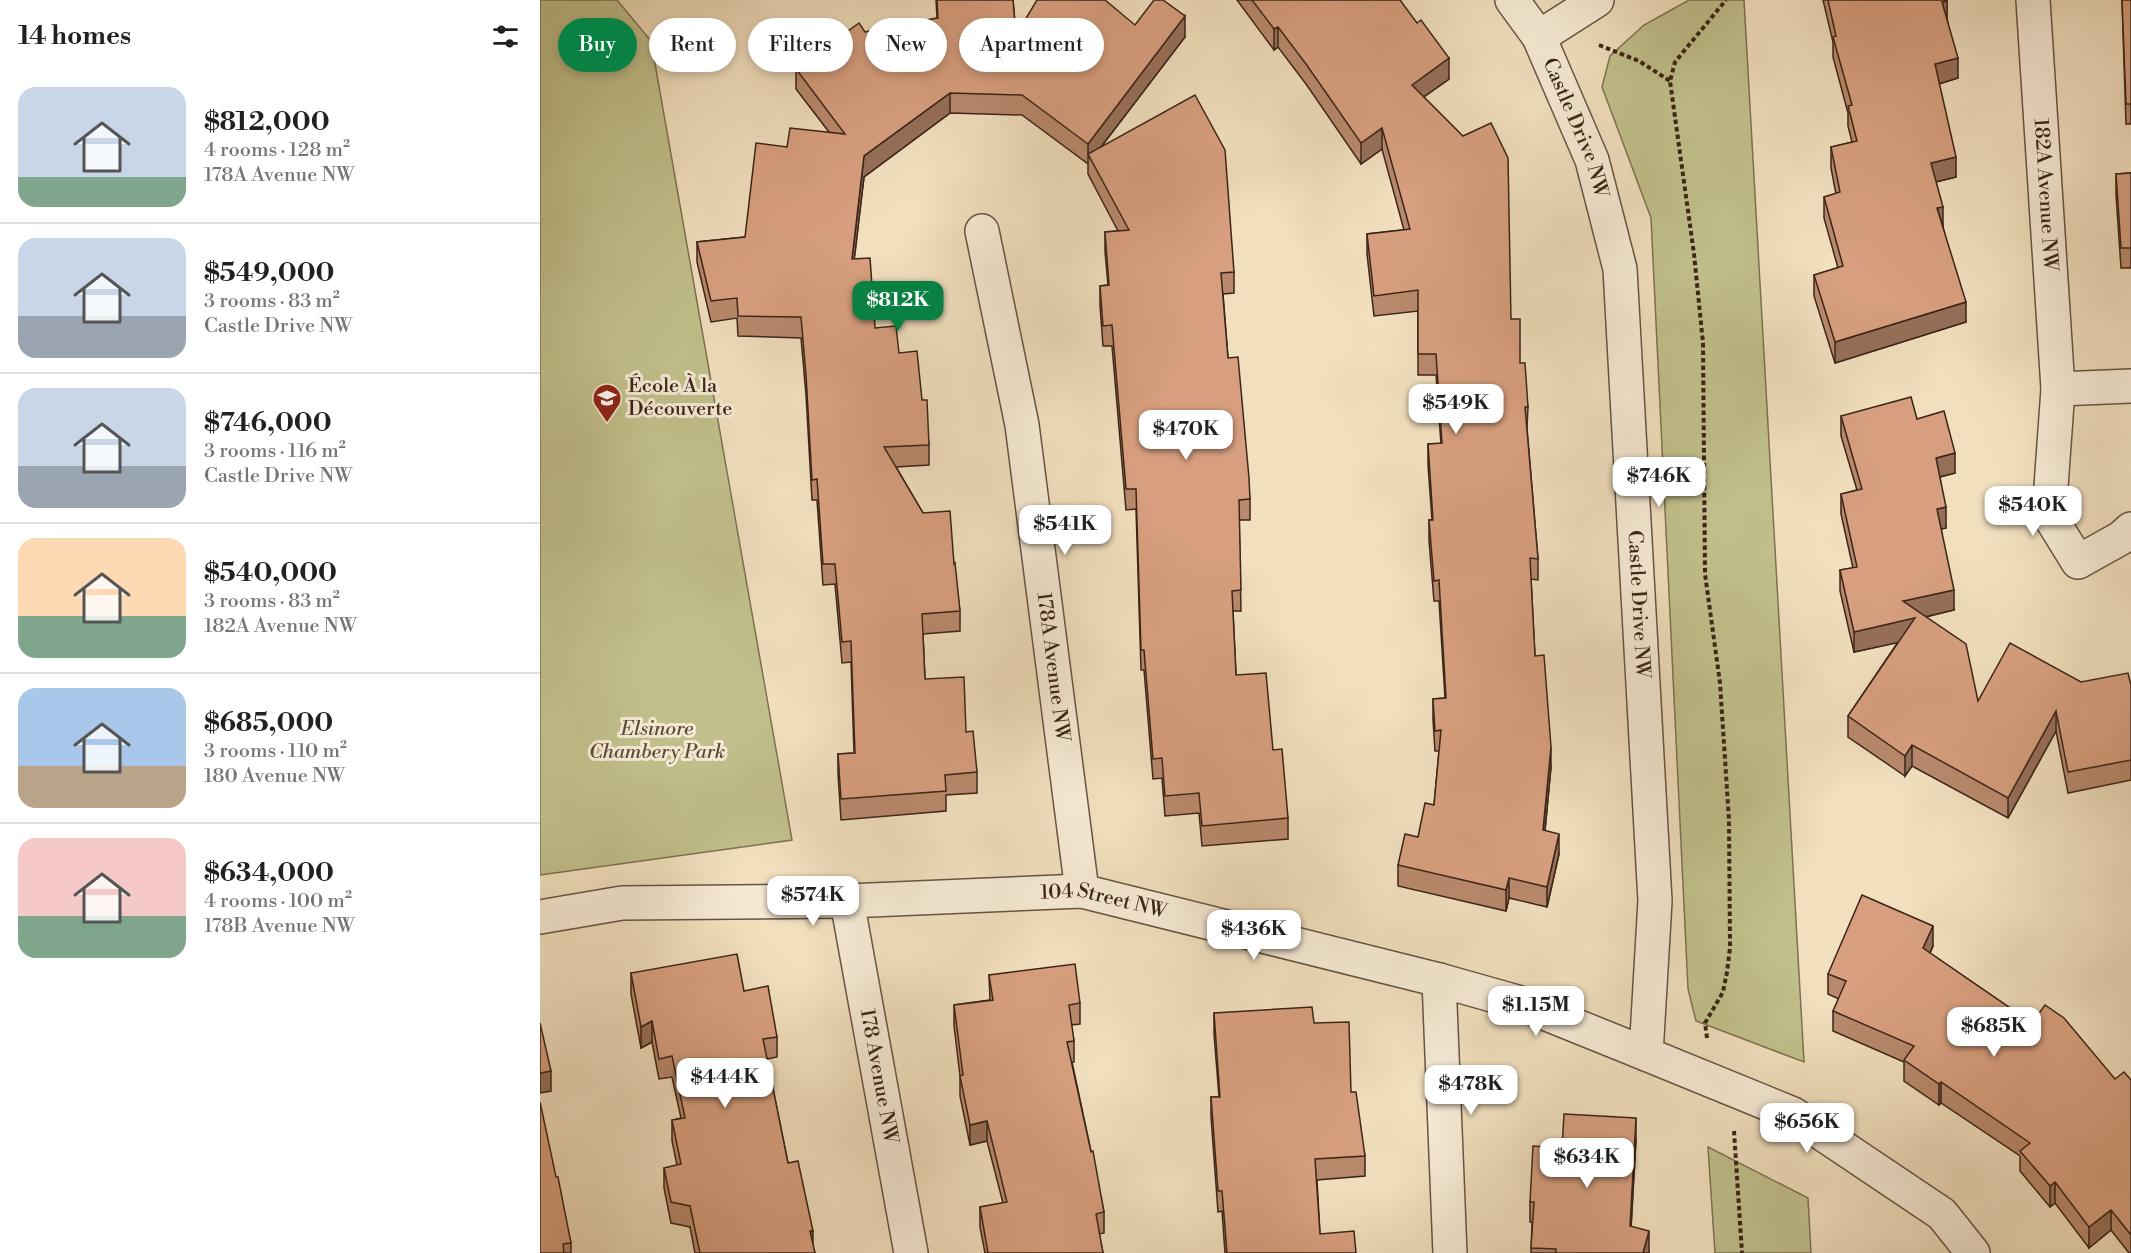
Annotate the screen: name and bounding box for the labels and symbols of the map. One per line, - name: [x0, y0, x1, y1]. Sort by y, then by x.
- street label: Castle Drive NW: [1537, 54, 1614, 201]
- street label: 182A Avenue NW: [2028, 118, 2063, 273]
- pin: $812K: [856, 281, 940, 332]
- place label: École À la Découverte: [628, 373, 732, 422]
- school or university icon: École À la Découverte: [591, 382, 623, 424]
- pin: $549K: [1414, 384, 1498, 435]
- pin: $470K: [1144, 410, 1228, 461]
- pin: $746K: [1617, 457, 1701, 508]
- pin: $540K: [1991, 486, 2075, 537]
- pin: $541K: [1023, 505, 1107, 556]
- street label: Castle Drive NW: [1622, 529, 1655, 680]
- street label: 178A Avenue NW: [1031, 591, 1075, 744]
- park label: Elsinore Chambery Park: [589, 717, 725, 765]
- pin: $574K: [771, 876, 855, 927]
- street label: 104 Street NW: [1040, 878, 1170, 924]
- pin: $436K: [1212, 910, 1296, 961]
- pin: $1.15M: [1487, 986, 1585, 1037]
- street label: 178 Avenue NW: [854, 1007, 904, 1146]
- pin: $685K: [1952, 1007, 2036, 1058]
- pin: $444K: [683, 1058, 767, 1109]
- pin: $478K: [1429, 1065, 1513, 1116]
- pin: $656K: [1765, 1103, 1849, 1154]
- pin: $634K: [1545, 1138, 1629, 1189]

